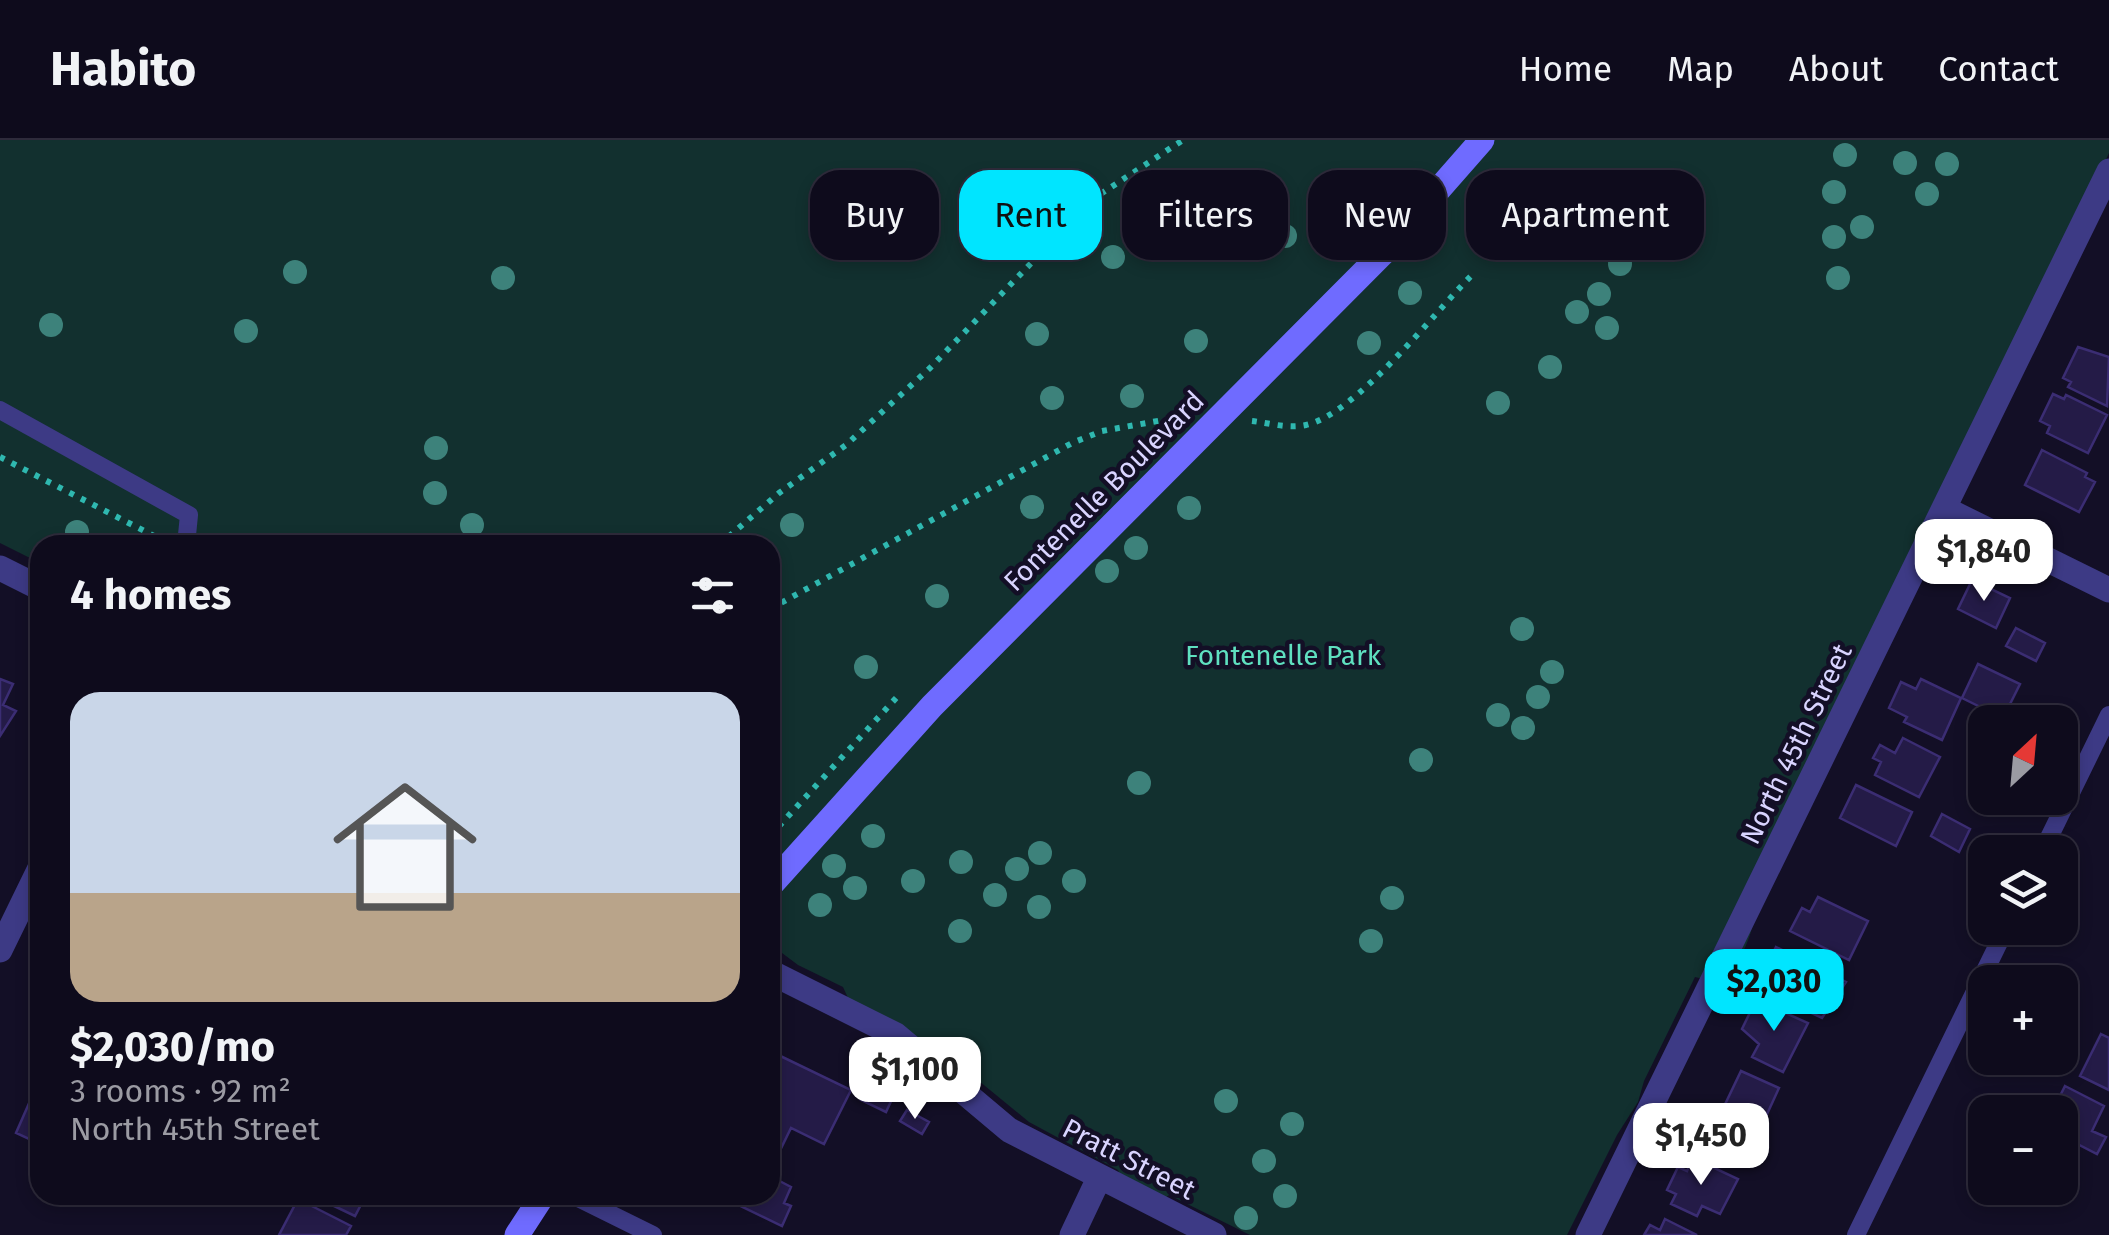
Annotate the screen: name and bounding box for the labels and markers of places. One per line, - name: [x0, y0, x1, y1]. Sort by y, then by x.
- pin: $1,840: [1903, 519, 2065, 604]
- pin: $2,030: [1693, 949, 1855, 1034]
- pin: $1,100: [834, 1037, 996, 1122]
- pin: $1,450: [1620, 1103, 1782, 1188]

